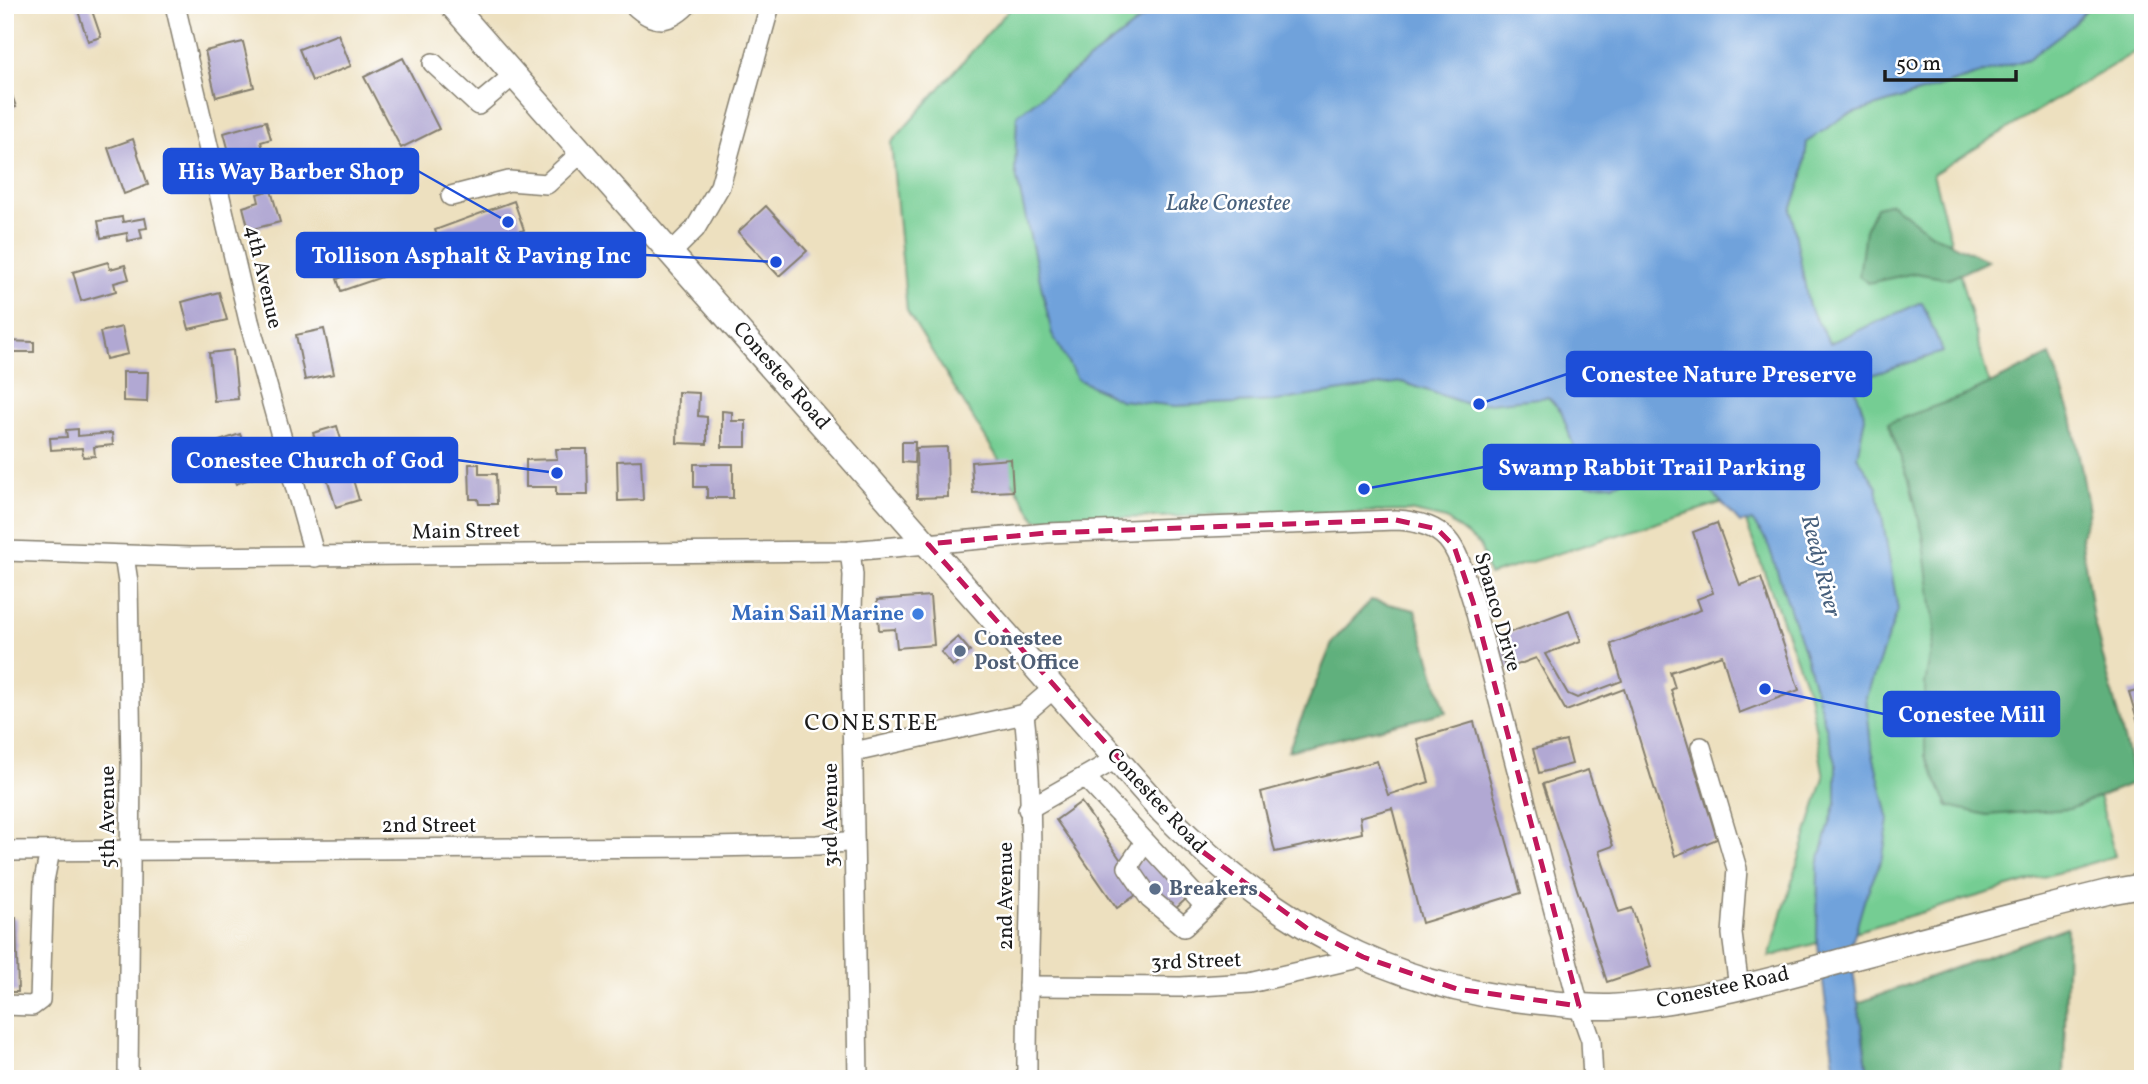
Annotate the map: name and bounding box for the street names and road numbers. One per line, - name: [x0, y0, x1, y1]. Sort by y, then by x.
- street label: 4th Avenue: [237, 222, 289, 332]
- street label: Conestee Road: [726, 316, 836, 436]
- street label: Main Street: [412, 517, 520, 547]
- street label: Spanco Drive: [1466, 549, 1528, 675]
- street label: Conestee Road: [1099, 742, 1213, 860]
- street label: 3rd Avenue: [817, 763, 846, 867]
- street label: 5th Avenue: [94, 766, 123, 868]
- street label: 2nd Street: [382, 812, 476, 841]
- street label: 2nd Avenue: [992, 842, 1021, 950]
- street label: 3rd Street: [1150, 946, 1242, 978]
- street label: Conestee Road: [1654, 960, 1792, 1016]

